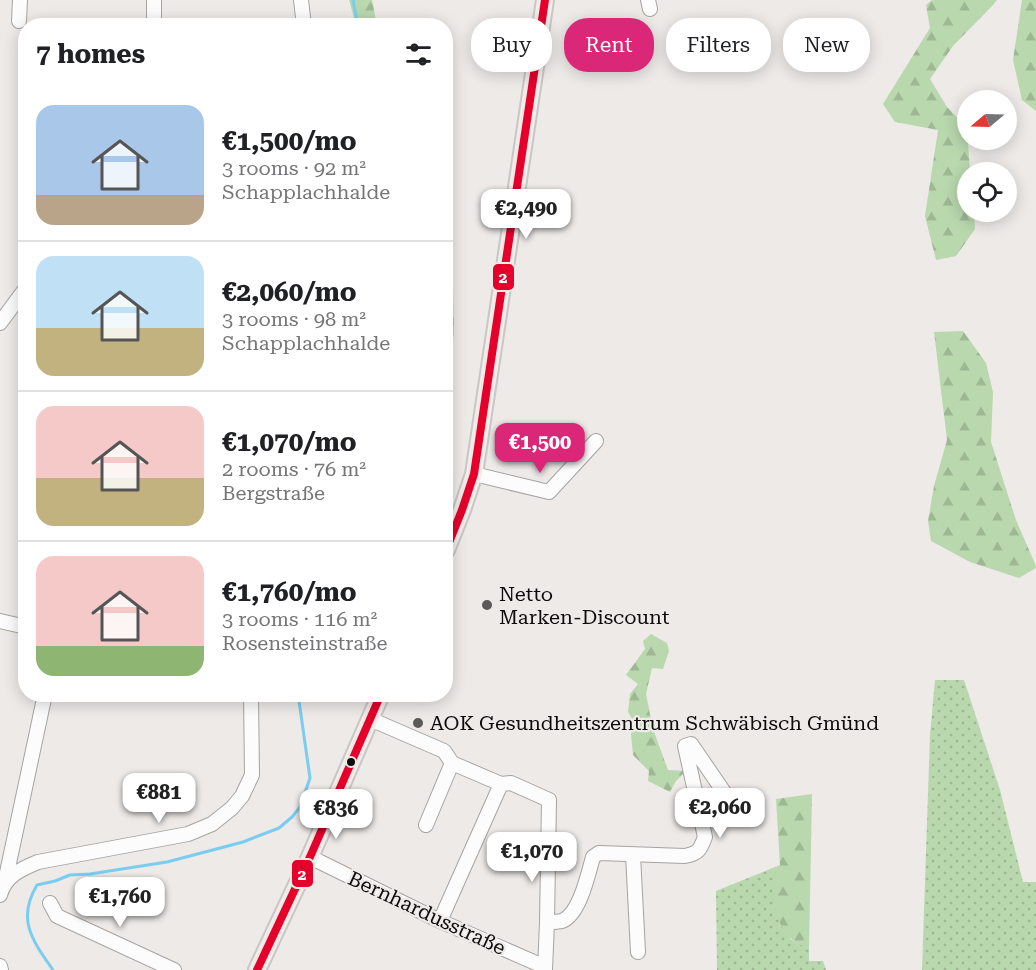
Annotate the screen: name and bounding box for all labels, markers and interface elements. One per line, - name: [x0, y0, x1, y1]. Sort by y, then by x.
- chip: Buy: [471, 18, 552, 72]
- chip: Rent: [564, 18, 654, 72]
- chip: Filters: [666, 18, 771, 72]
- chip: New: [783, 18, 870, 72]
- icon: filters: [402, 38, 435, 71]
- text: 7 homes: [36, 39, 145, 69]
- north arrow: [957, 90, 1017, 150]
- map controls: [957, 90, 1017, 222]
- text: €1,500/mo: [222, 126, 357, 156]
- icon: home: [84, 129, 156, 201]
- text: 3 rooms · 92 m²: [222, 156, 366, 180]
- button: locate: [957, 162, 1017, 222]
- text: Schapplachhalde: [222, 180, 390, 204]
- pin: €2,490: [477, 189, 575, 240]
- text: €2,490: [495, 196, 557, 220]
- line badge: 2: [492, 263, 515, 291]
- text: 2: [499, 268, 508, 287]
- text: €2,060/mo: [222, 277, 357, 307]
- icon: home: [84, 280, 156, 352]
- text: 3 rooms · 98 m²: [222, 307, 366, 331]
- text: Schapplachhalde: [222, 331, 390, 355]
- pin: €1,500: [491, 423, 589, 474]
- text: €1,070/mo: [222, 427, 357, 457]
- icon: home: [84, 430, 156, 502]
- text: €1,500: [509, 430, 571, 454]
- text: 2 rooms · 76 m²: [222, 457, 366, 481]
- text: Bergstraße: [222, 481, 325, 505]
- text: €1,760/mo: [222, 577, 357, 607]
- icon: home: [84, 580, 156, 652]
- place label: Netto Marken-Discount: [499, 582, 670, 629]
- marker: Netto Marken-Discount: [480, 598, 494, 612]
- text: 3 rooms · 116 m²: [222, 607, 377, 631]
- text: Rosensteinstraße: [222, 631, 387, 655]
- place label: AOK Gesundheitszentrum Schwäbisch Gmünd: [430, 711, 879, 735]
- marker: AOK Gesundheitszentrum Schwäbisch Gmünd: [411, 716, 425, 730]
- unlabelled marker: [345, 756, 357, 768]
- pin: €881: [123, 773, 195, 824]
- text: €881: [137, 780, 181, 804]
- pin: €2,060: [671, 788, 769, 839]
- pin: €836: [300, 789, 372, 840]
- text: €2,060: [689, 795, 751, 819]
- text: €836: [314, 796, 358, 820]
- pin: €1,070: [483, 832, 581, 883]
- text: €1,070: [501, 839, 563, 863]
- line badge: 2: [291, 859, 314, 888]
- text: 2: [298, 865, 307, 884]
- street label: Bernhardusstraße: [344, 866, 510, 960]
- pin: €1,760: [71, 877, 169, 928]
- text: €1,760: [89, 884, 151, 908]

